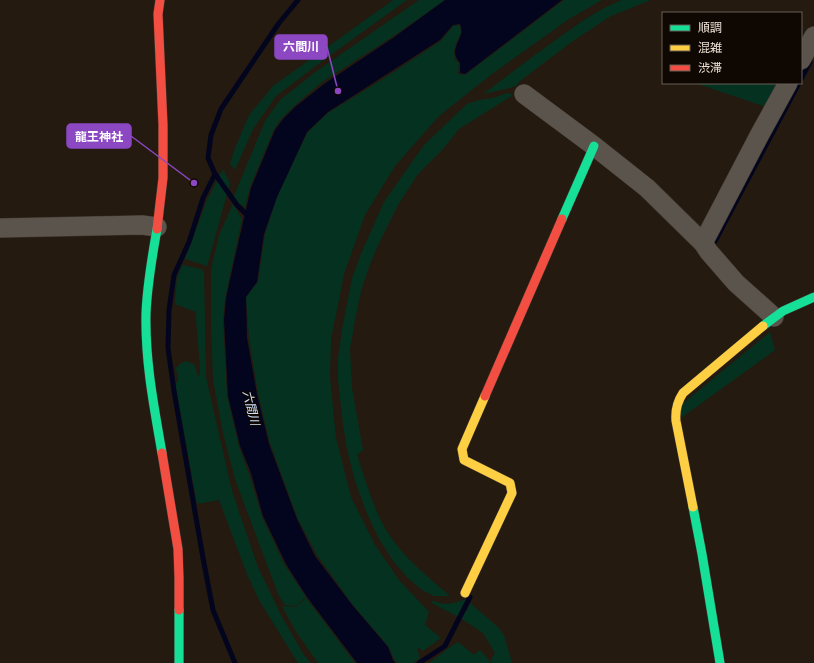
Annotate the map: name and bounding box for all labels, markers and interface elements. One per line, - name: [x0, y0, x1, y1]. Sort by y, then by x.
- legend: [662, 12, 802, 84]
- text: 順調: [698, 21, 722, 35]
- callout: 六間川: [275, 35, 327, 59]
- text: 六間川: [283, 40, 319, 54]
- text: 混雑: [698, 41, 722, 55]
- text: 渋滞: [698, 61, 722, 75]
- callout: 龍王神社: [67, 124, 131, 148]
- text: 龍王神社: [75, 130, 123, 144]
- water label: 六間川: [240, 389, 263, 429]

